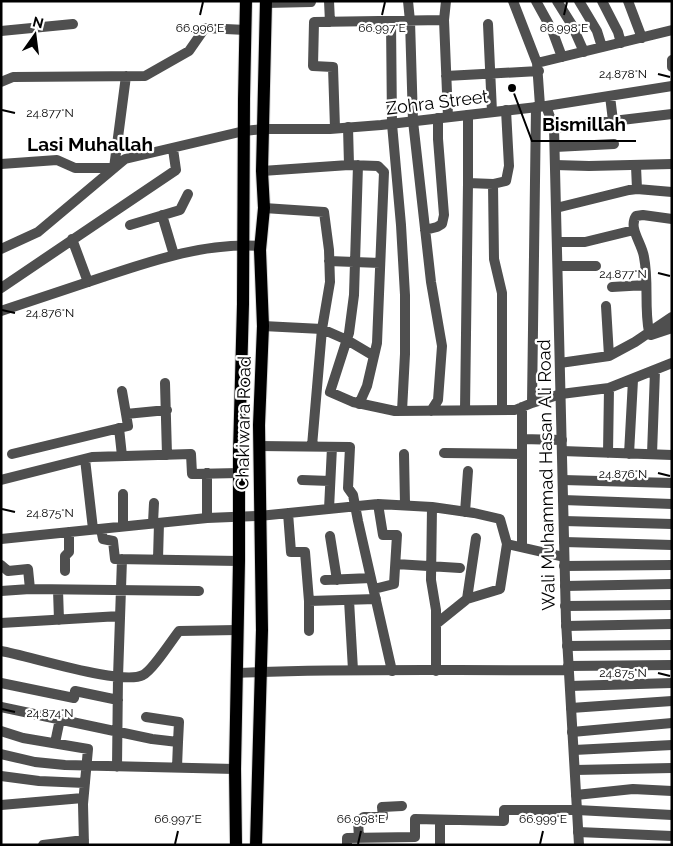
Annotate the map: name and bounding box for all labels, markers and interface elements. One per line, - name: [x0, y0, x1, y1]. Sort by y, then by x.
- north arrow: [10, 10, 60, 60]
- text: N: [31, 13, 45, 31]
- text: 66.996°E: [176, 21, 224, 35]
- text: 66.997°E: [358, 21, 406, 35]
- text: 66.998°E: [540, 21, 588, 35]
- text: 24.878°N: [599, 67, 647, 81]
- street label: Zohra Street: [385, 85, 489, 119]
- text: 24.877°N: [26, 106, 74, 120]
- callout: Bismillah: [532, 107, 636, 141]
- text: Bismillah: [542, 113, 626, 135]
- district label: Lasi Muhallah: [27, 133, 153, 155]
- text: 24.877°N: [599, 267, 647, 281]
- text: 24.876°N: [26, 306, 74, 320]
- street label: Wali Muhammad Hasan Ali Road: [533, 339, 559, 611]
- street label: Chakiwara Road: [231, 356, 255, 490]
- text: 24.876°N: [599, 467, 647, 481]
- text: 24.875°N: [26, 506, 74, 520]
- text: 24.875°N: [599, 666, 647, 680]
- text: 24.874°N: [27, 706, 73, 720]
- text: 66.997°E: [154, 812, 202, 826]
- text: 66.998°E: [337, 812, 385, 826]
- text: 66.999°E: [519, 812, 567, 826]

